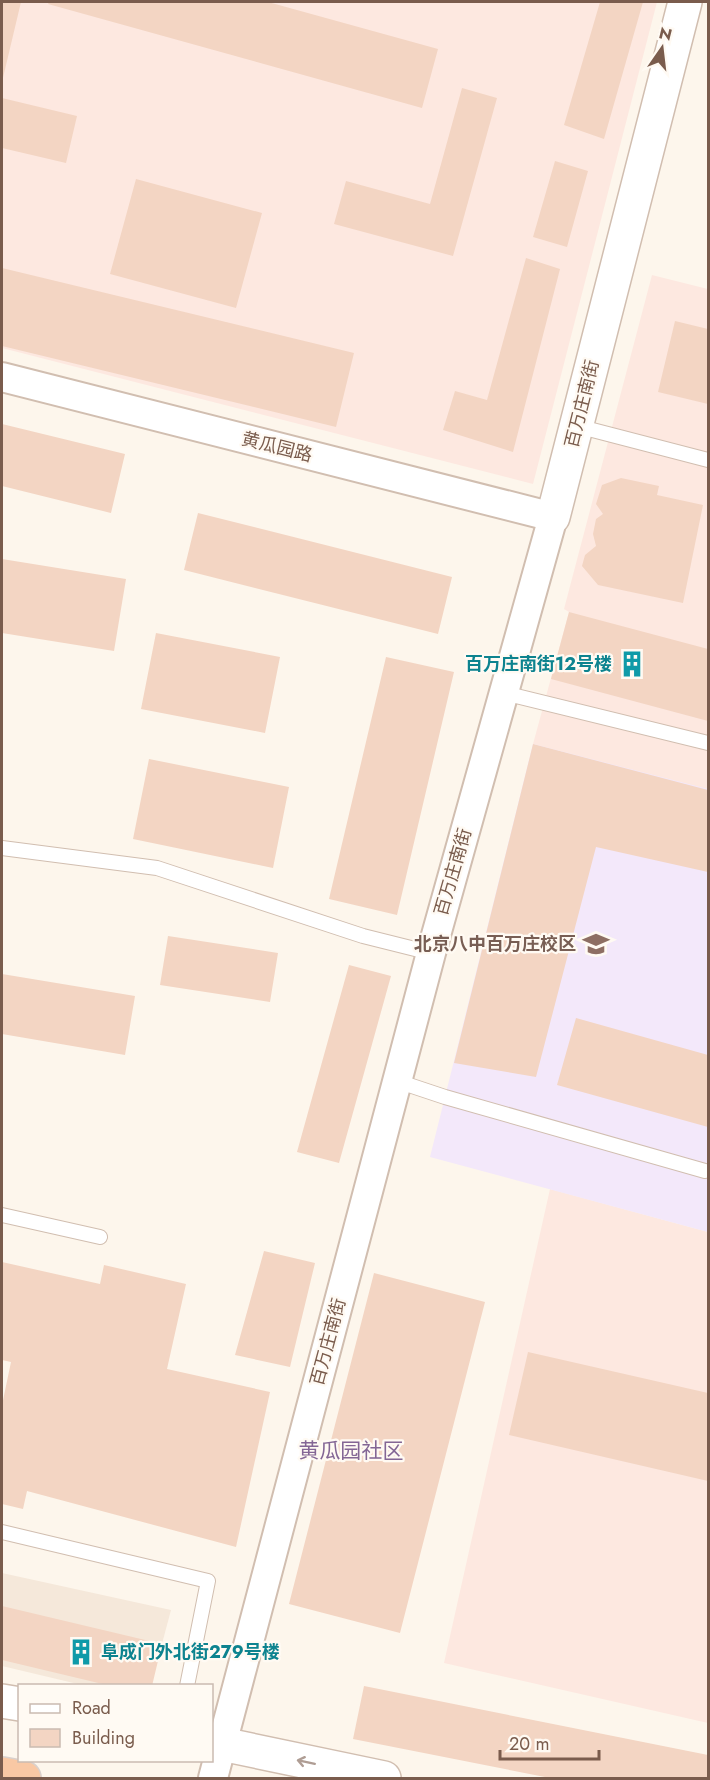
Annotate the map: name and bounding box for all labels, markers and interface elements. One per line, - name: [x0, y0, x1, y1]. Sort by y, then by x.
- north arrow: [632, 18, 692, 78]
- text: N: [657, 21, 674, 47]
- street label: 百万庄南街: [558, 357, 606, 451]
- street label: 黄瓜园路: [239, 426, 315, 468]
- building icon: 百万庄南街12号楼: [617, 649, 647, 679]
- place label: 百万庄南街12号楼: [465, 651, 612, 677]
- street label: 百万庄南街: [428, 825, 478, 919]
- school or university icon: 北京八中百万庄校区: [581, 929, 611, 959]
- place label: 北京八中百万庄校区: [414, 931, 576, 957]
- street label: 百万庄南街: [304, 1295, 352, 1389]
- district label: 黄瓜园社区: [299, 1436, 404, 1466]
- building icon: 阜成门外北街279号楼: [66, 1637, 96, 1667]
- place label: 阜成门外北街279号楼: [101, 1639, 280, 1665]
- legend: [18, 1684, 213, 1762]
- text: Road: [72, 1695, 111, 1721]
- scale bar: [500, 1723, 599, 1761]
- text: Building: [72, 1725, 135, 1751]
- text: 20 m: [509, 1731, 549, 1757]
- one-way arrow: [297, 1756, 317, 1767]

